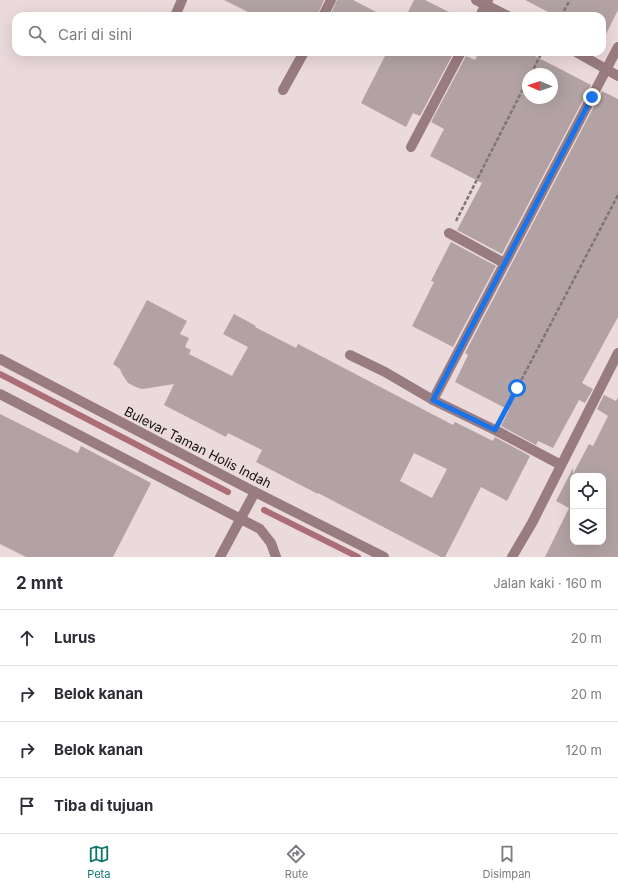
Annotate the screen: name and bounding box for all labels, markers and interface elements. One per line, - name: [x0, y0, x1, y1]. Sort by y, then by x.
- search box: [12, 12, 606, 56]
- icon: search: [26, 23, 48, 45]
- text: Cari di sini: [58, 25, 132, 44]
- north arrow: [522, 68, 558, 104]
- route end: [583, 88, 601, 106]
- route start: [508, 379, 526, 397]
- street label: Bulevar Taman Holis Indah: [122, 403, 274, 491]
- map controls: [570, 473, 606, 545]
- button: locate: [570, 473, 606, 509]
- button: layers: [570, 509, 606, 545]
- text: 2 mnt: [16, 573, 63, 593]
- text: Jalan kaki · 160 m: [493, 575, 602, 591]
- icon: ahead: [16, 627, 38, 649]
- text: Lurus: [54, 628, 96, 647]
- text: 20 m: [571, 630, 602, 646]
- icon: right: [16, 683, 38, 705]
- text: Belok kanan: [54, 684, 143, 703]
- text: 20 m: [571, 686, 602, 702]
- icon: right: [16, 739, 38, 761]
- text: Belok kanan: [54, 740, 143, 759]
- text: 120 m: [566, 742, 602, 758]
- icon: arrive: [16, 795, 38, 817]
- text: Tiba di tujuan: [54, 796, 153, 815]
- tab: Peta: [87, 843, 110, 881]
- tab: Rute: [285, 843, 308, 881]
- tab: Disimpan: [483, 843, 531, 881]

